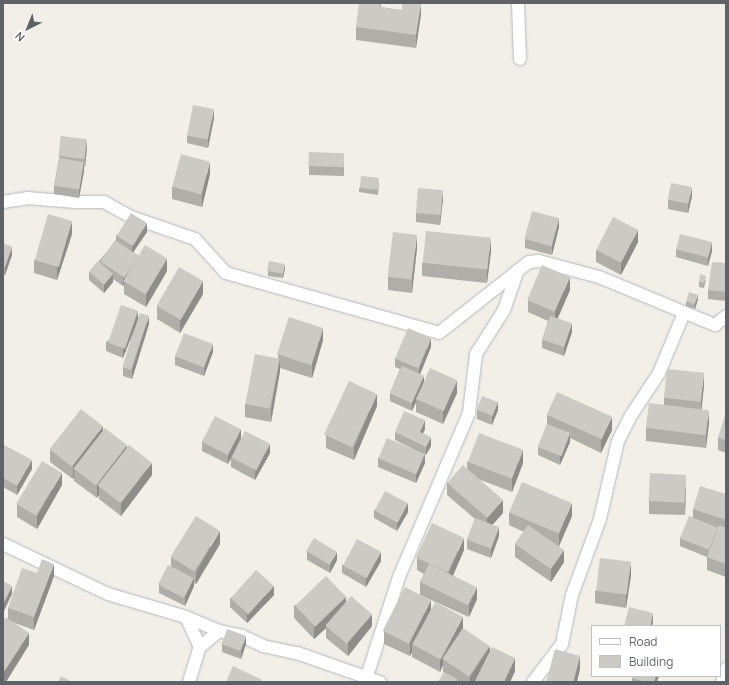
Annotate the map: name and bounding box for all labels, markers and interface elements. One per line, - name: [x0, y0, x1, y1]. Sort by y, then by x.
- north arrow: [8, 8, 48, 48]
- text: N: [11, 29, 27, 45]
- legend: [591, 625, 721, 677]
- text: Road: [629, 633, 657, 650]
- text: Building: [629, 653, 673, 670]

